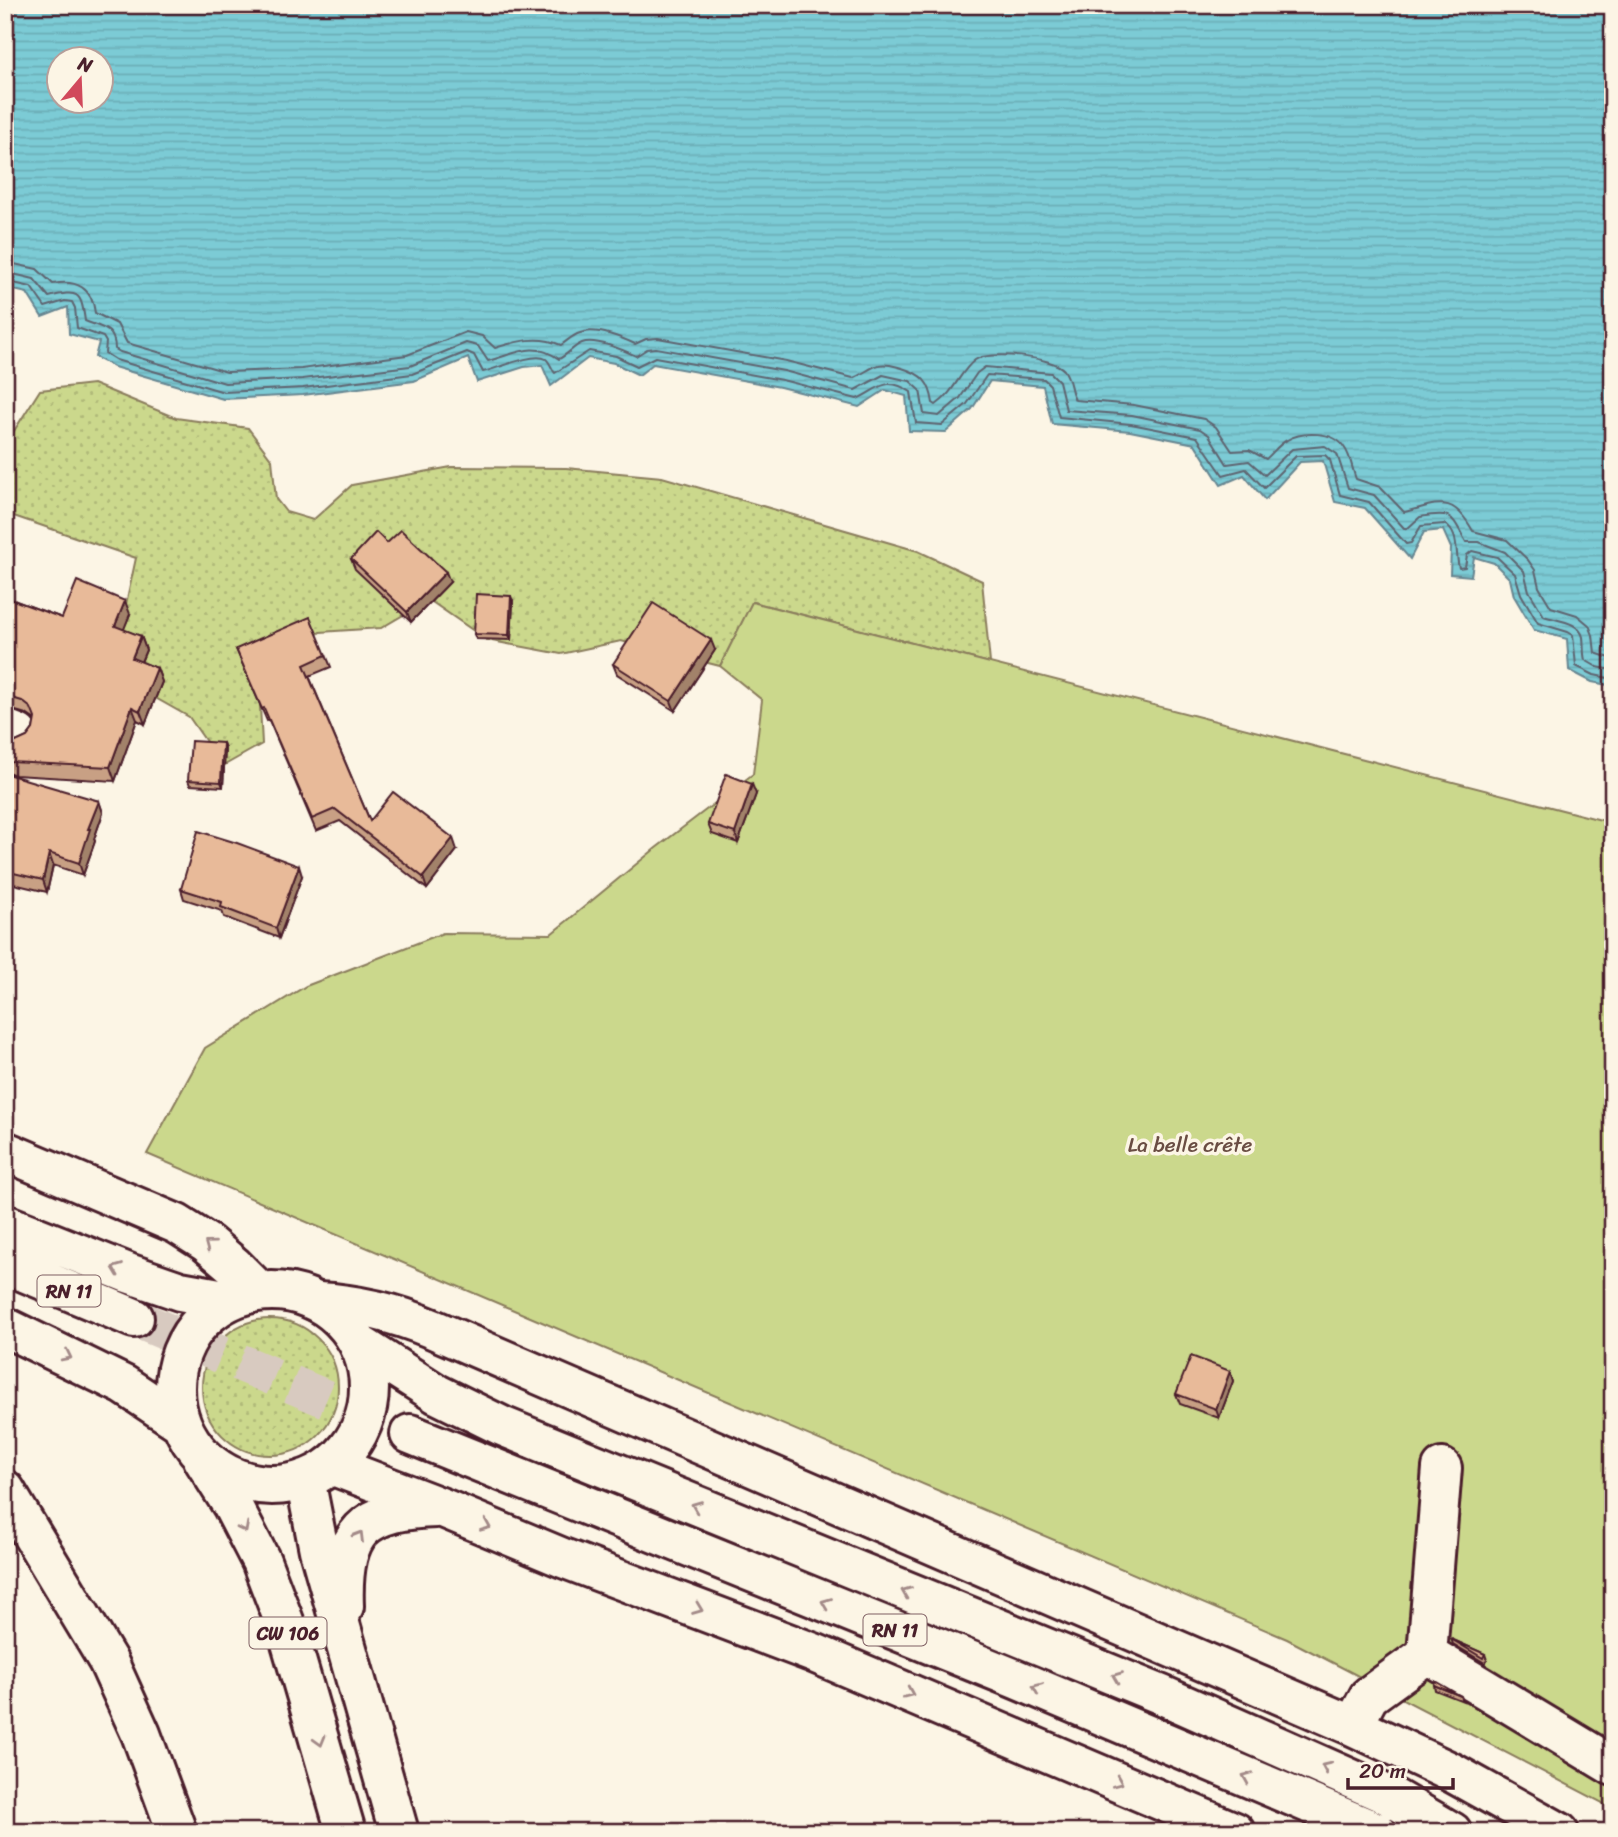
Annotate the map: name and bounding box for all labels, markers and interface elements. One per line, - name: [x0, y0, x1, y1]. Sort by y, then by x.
- north arrow: [46, 46, 116, 116]
- text: N: [73, 46, 98, 82]
- park label: La belle crête: [1128, 1126, 1253, 1164]
- one-way arrow: [204, 1241, 216, 1253]
- one-way arrow: [112, 1263, 124, 1277]
- road number: RN 11: [38, 1275, 100, 1306]
- one-way arrow: [60, 1347, 72, 1361]
- one-way arrow: [690, 1501, 702, 1515]
- one-way arrow: [479, 1517, 491, 1531]
- one-way arrow: [235, 1520, 249, 1533]
- one-way arrow: [351, 1530, 364, 1543]
- one-way arrow: [901, 1586, 914, 1600]
- one-way arrow: [821, 1597, 833, 1611]
- one-way arrow: [691, 1601, 703, 1615]
- road number: RN 11: [864, 1614, 926, 1646]
- road number: CW 106: [250, 1618, 326, 1648]
- one-way arrow: [1112, 1672, 1124, 1686]
- one-way arrow: [1032, 1682, 1044, 1696]
- one-way arrow: [902, 1685, 914, 1699]
- one-way arrow: [312, 1735, 326, 1747]
- scale bar: [1348, 1746, 1454, 1790]
- text: 20 m: [1359, 1752, 1406, 1790]
- one-way arrow: [1321, 1761, 1334, 1775]
- one-way arrow: [1241, 1771, 1253, 1785]
- one-way arrow: [1111, 1774, 1124, 1788]

